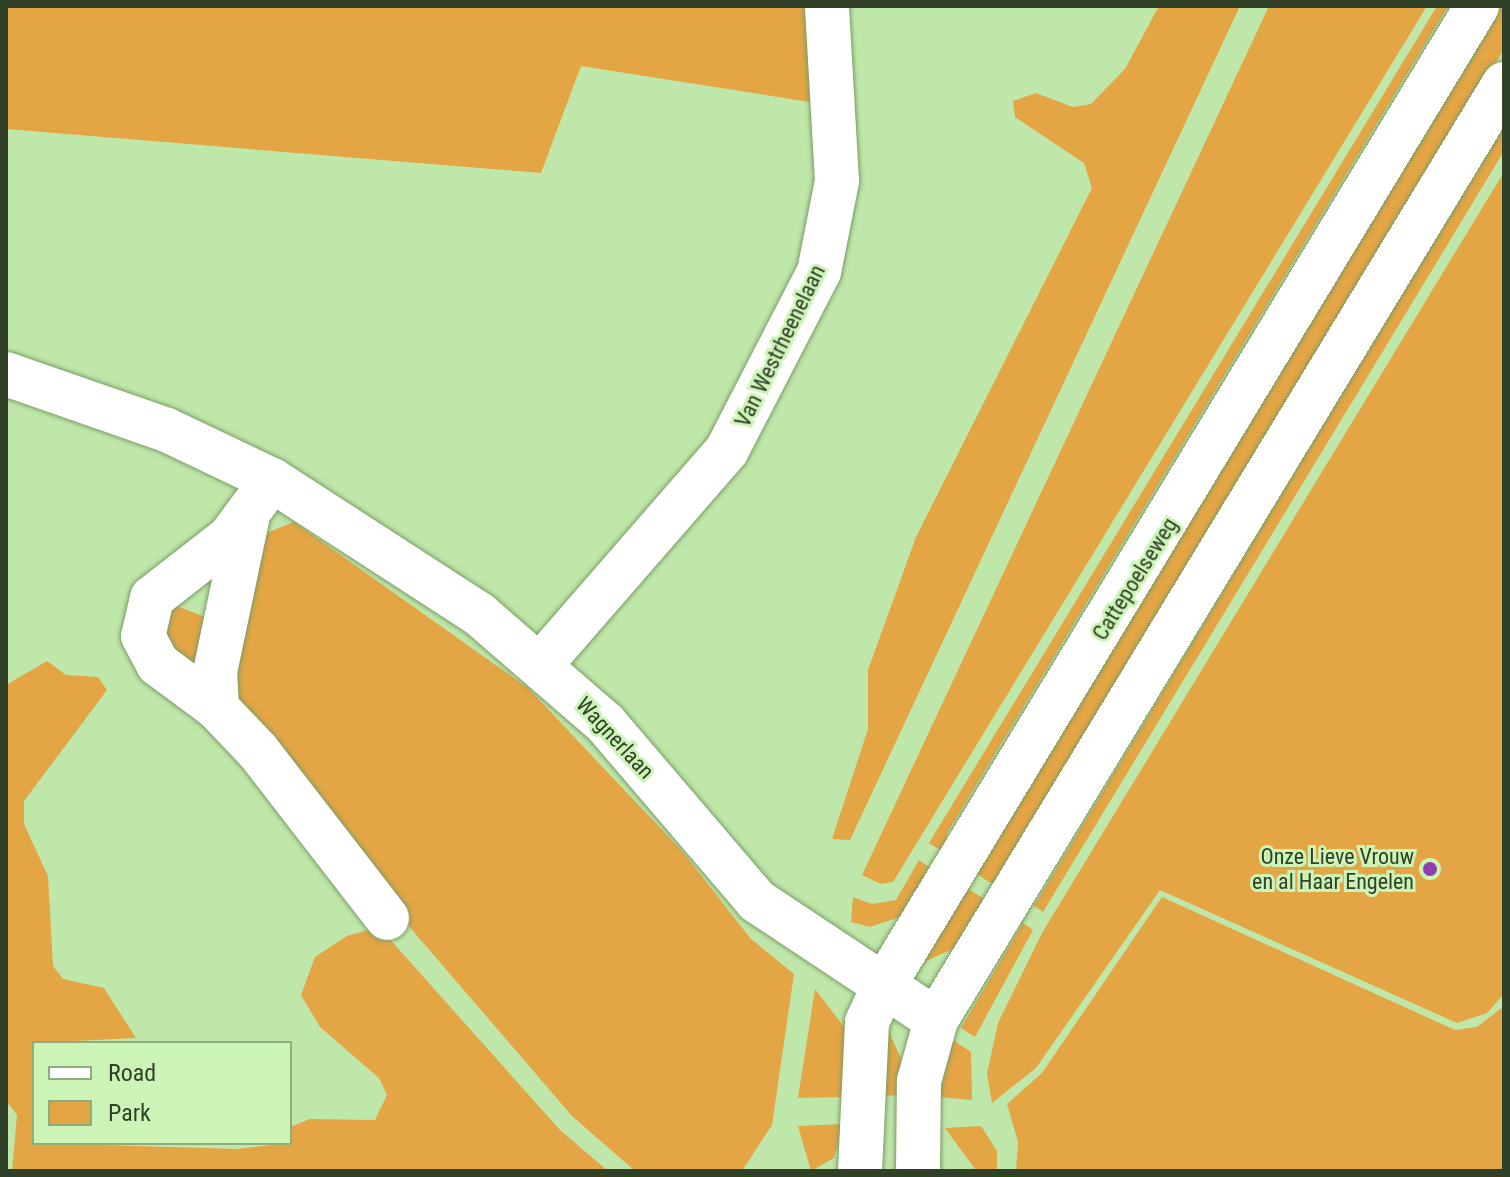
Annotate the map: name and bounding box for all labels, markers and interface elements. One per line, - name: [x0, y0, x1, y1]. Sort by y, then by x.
- street label: Van Westrheenelaan: [729, 261, 831, 431]
- street label: Cattepoelseweg: [1087, 513, 1183, 645]
- street label: Wagnerlaan: [570, 692, 660, 784]
- place label: Onze Lieve Vrouw en al Haar Engelen: [1252, 843, 1414, 894]
- marker: Onze Lieve Vrouw en al Haar Engelen: [1421, 860, 1439, 878]
- legend: [32, 1041, 292, 1145]
- text: Road: [108, 1059, 156, 1087]
- text: Park: [108, 1099, 151, 1127]

